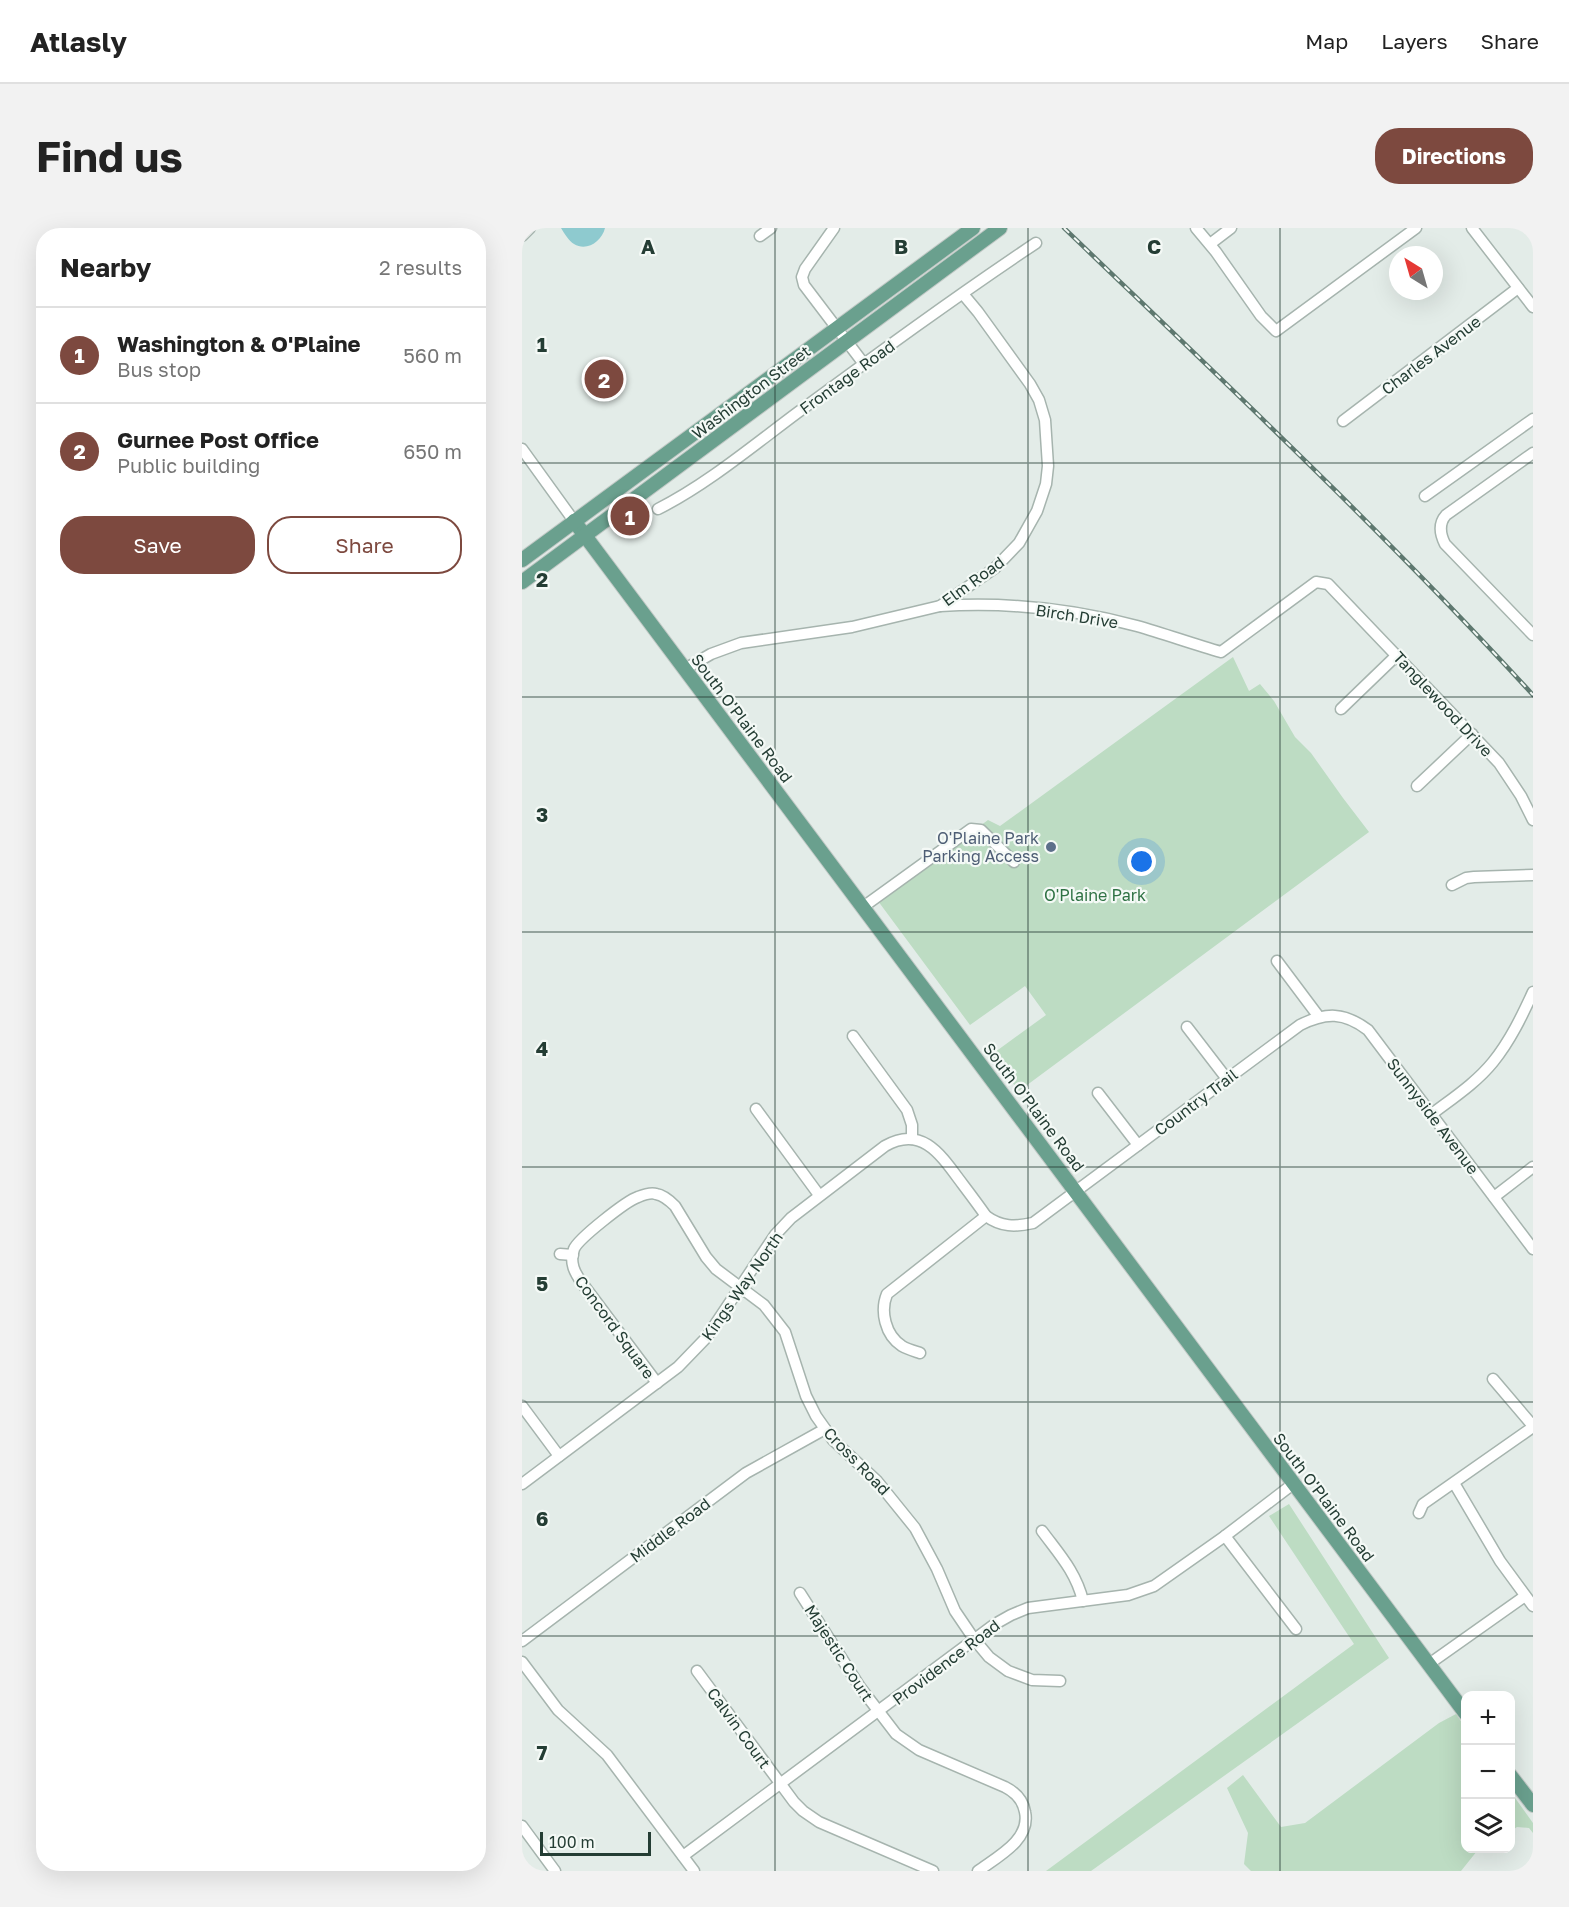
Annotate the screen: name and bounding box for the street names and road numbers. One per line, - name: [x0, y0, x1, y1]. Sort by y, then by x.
- street label: Charles Avenue: [1377, 311, 1485, 399]
- street label: Frontage Road: [796, 336, 898, 418]
- street label: Washington Street: [688, 341, 814, 443]
- street label: Elm Road: [938, 552, 1008, 610]
- street label: Birch Drive: [1034, 600, 1120, 632]
- street label: Tanglewood Drive: [1389, 647, 1497, 761]
- street label: South O'Plaine Road: [687, 650, 797, 786]
- street label: South O'Plaine Road: [979, 1039, 1089, 1175]
- street label: Sunnyside Avenue: [1383, 1054, 1483, 1178]
- street label: Country Trail: [1150, 1064, 1242, 1140]
- street label: Kings Way North: [697, 1228, 787, 1344]
- street label: Concord Square: [571, 1271, 659, 1383]
- street label: Cross Road: [820, 1423, 894, 1499]
- street label: South O'Plaine Road: [1269, 1429, 1379, 1565]
- street label: Middle Road: [626, 1493, 714, 1567]
- street label: Majestic Court: [800, 1601, 878, 1705]
- street label: Providence Road: [888, 1615, 1004, 1709]
- street label: Calvin Court: [703, 1684, 775, 1772]

